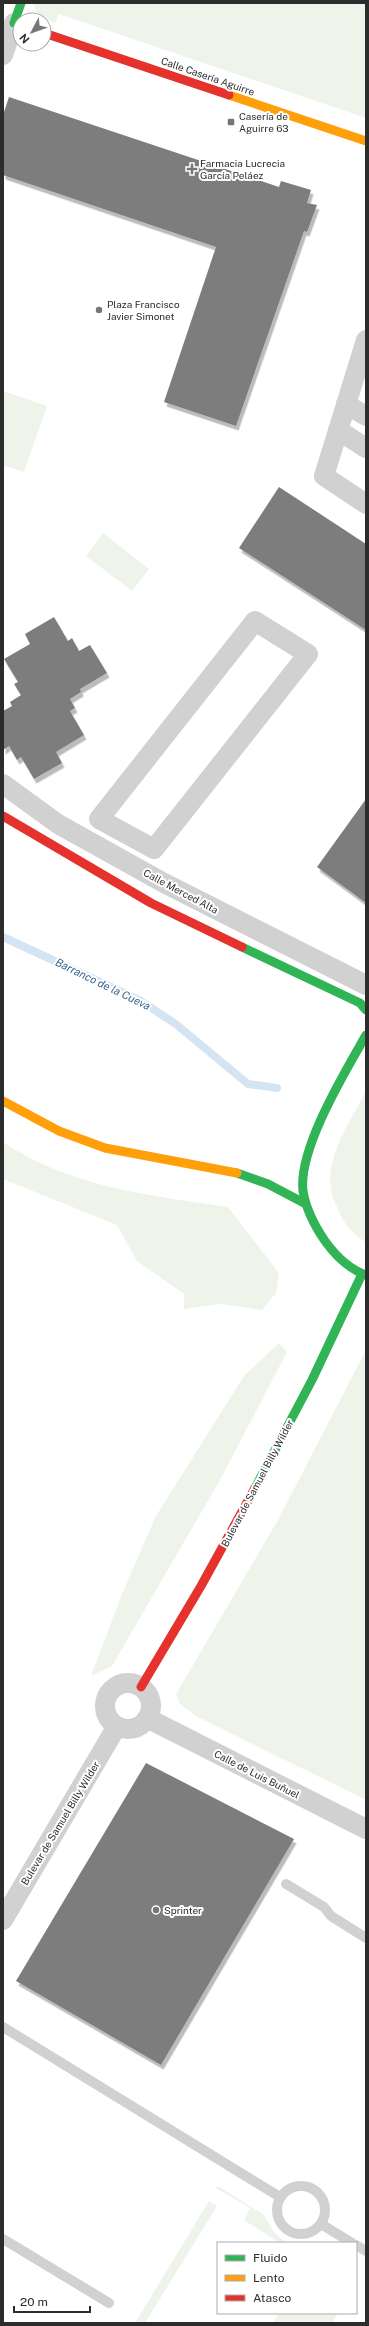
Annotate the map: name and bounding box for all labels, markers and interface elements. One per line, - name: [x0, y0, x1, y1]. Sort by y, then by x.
- north arrow: [12, 12, 52, 52]
- text: N: [17, 31, 32, 46]
- street label: Calle Casería Aguirre: [160, 54, 257, 98]
- place label: Casería de Aguirre 63: [239, 110, 289, 134]
- marker: Casería de Aguirre 63: [226, 117, 236, 127]
- place label: Farmacia Lucrecia García Peláez: [200, 157, 285, 181]
- marker: Farmacia Lucrecia García Peláez: [187, 164, 197, 174]
- place label: Plaza Francisco Javier Simonet: [107, 298, 180, 322]
- marker: Plaza Francisco Javier Simonet: [94, 305, 104, 315]
- street label: Calle Merced Alta: [142, 866, 220, 916]
- water label: Barranco de la Cueva: [54, 956, 153, 1012]
- street label: Bulevar de Samuel Billy Wilder: [218, 1417, 296, 1549]
- street label: Calle de Luis Buñuel: [212, 1747, 302, 1801]
- street label: Bulevar de Samuel Billy Wilder: [18, 1759, 102, 1887]
- place label: Sprinter: [164, 1904, 202, 1916]
- marker: Sprinter: [151, 1905, 161, 1915]
- legend: [217, 2242, 357, 2314]
- text: Fluido: [253, 2251, 288, 2265]
- text: Lento: [253, 2271, 285, 2285]
- scale bar: [14, 2288, 90, 2314]
- text: Atasco: [253, 2291, 292, 2305]
- text: 20 m: [20, 2295, 48, 2309]

